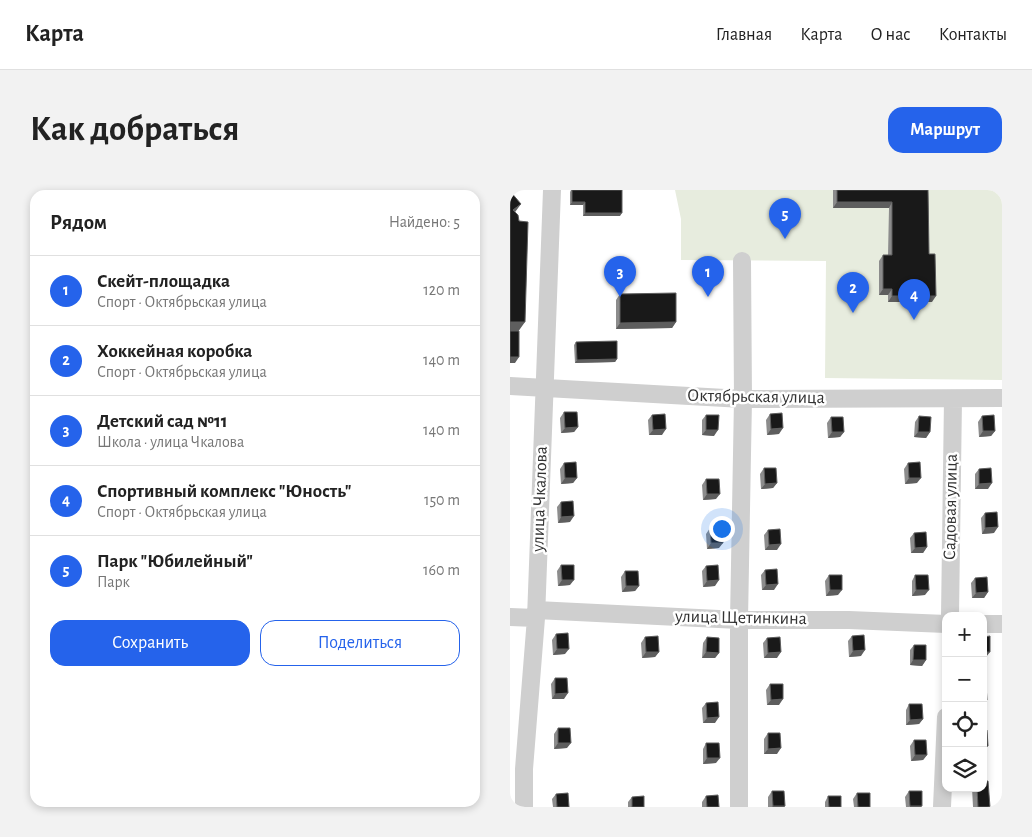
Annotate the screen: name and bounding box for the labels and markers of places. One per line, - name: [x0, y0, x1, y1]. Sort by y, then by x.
- pin: 5: [769, 198, 801, 239]
- pin: 3: [604, 256, 636, 297]
- pin: 1: [692, 256, 724, 297]
- pin: 2: [837, 272, 869, 313]
- pin: 4: [898, 279, 930, 320]

